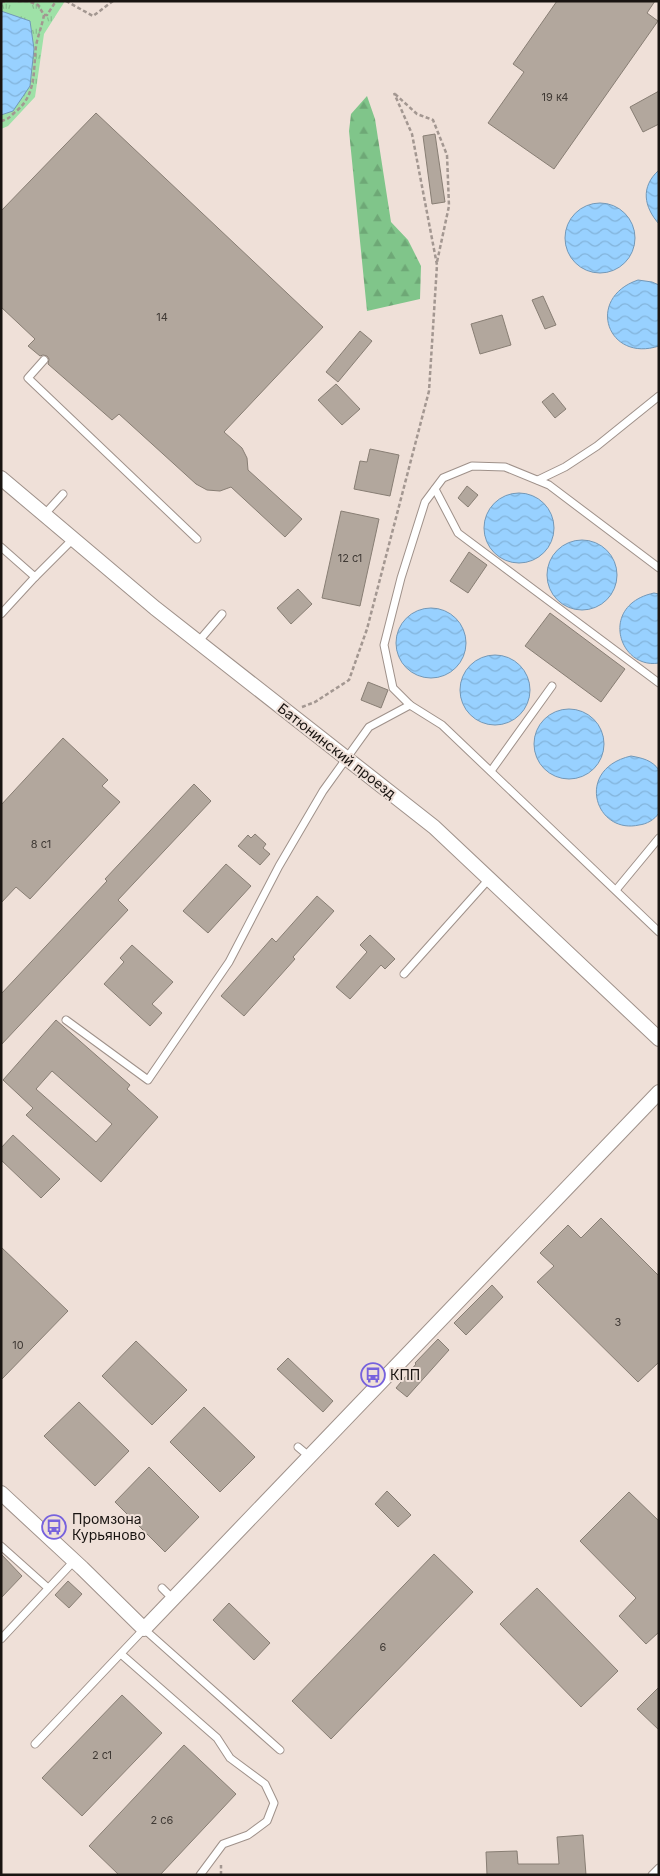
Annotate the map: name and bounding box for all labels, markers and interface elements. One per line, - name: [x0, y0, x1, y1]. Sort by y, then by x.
- house number: 19 к4: [542, 90, 568, 104]
- house number: 14: [156, 310, 168, 324]
- house number: 12 с1: [338, 551, 362, 565]
- street label: Батюнинский проезд: [275, 699, 400, 802]
- house number: 8 с1: [31, 837, 51, 851]
- house number: 3: [615, 1315, 622, 1329]
- house number: 10: [12, 1338, 24, 1352]
- bus stop icon: КПП: [360, 1362, 386, 1388]
- place label: КПП: [390, 1366, 420, 1383]
- place label: Промзона Курьяново: [72, 1510, 146, 1543]
- bus stop icon: Промзона Курьяново: [41, 1514, 67, 1540]
- house number: 6: [380, 1640, 387, 1654]
- house number: 2 с1: [92, 1748, 112, 1762]
- house number: 2 с6: [151, 1813, 174, 1827]

